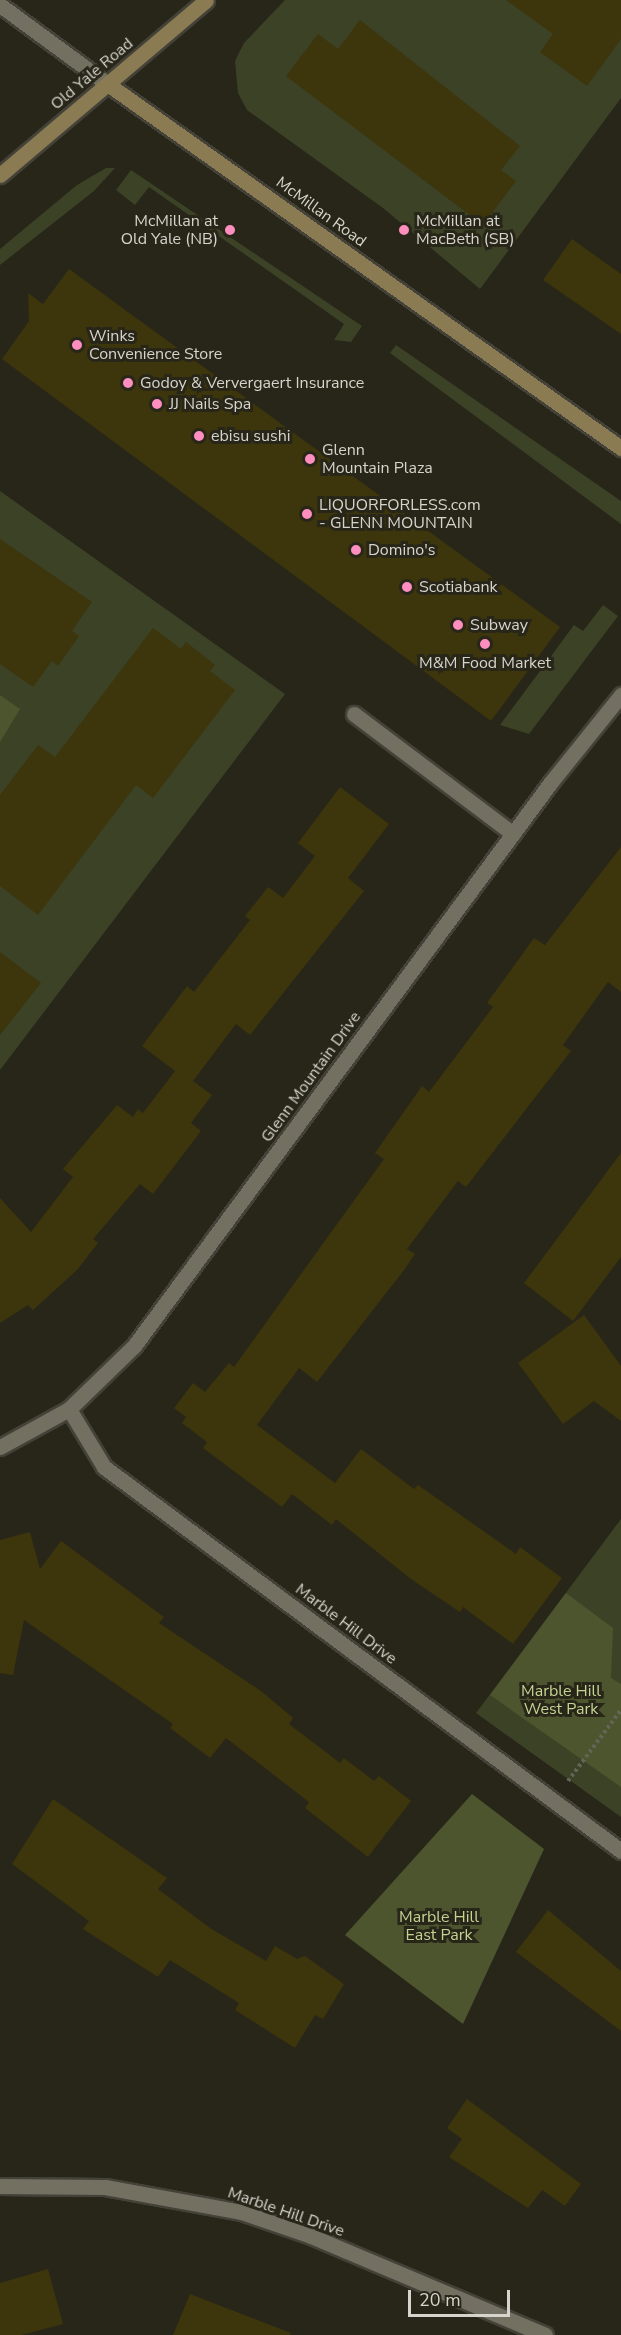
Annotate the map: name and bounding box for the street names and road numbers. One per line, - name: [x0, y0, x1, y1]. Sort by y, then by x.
- street label: Old Yale Road: [47, 34, 137, 114]
- street label: McMillan Road: [272, 173, 370, 251]
- street label: Glenn Mountain Drive: [257, 1008, 365, 1146]
- street label: Marble Hill Drive: [292, 1580, 400, 1668]
- street label: Marble Hill Drive: [225, 2183, 347, 2241]

